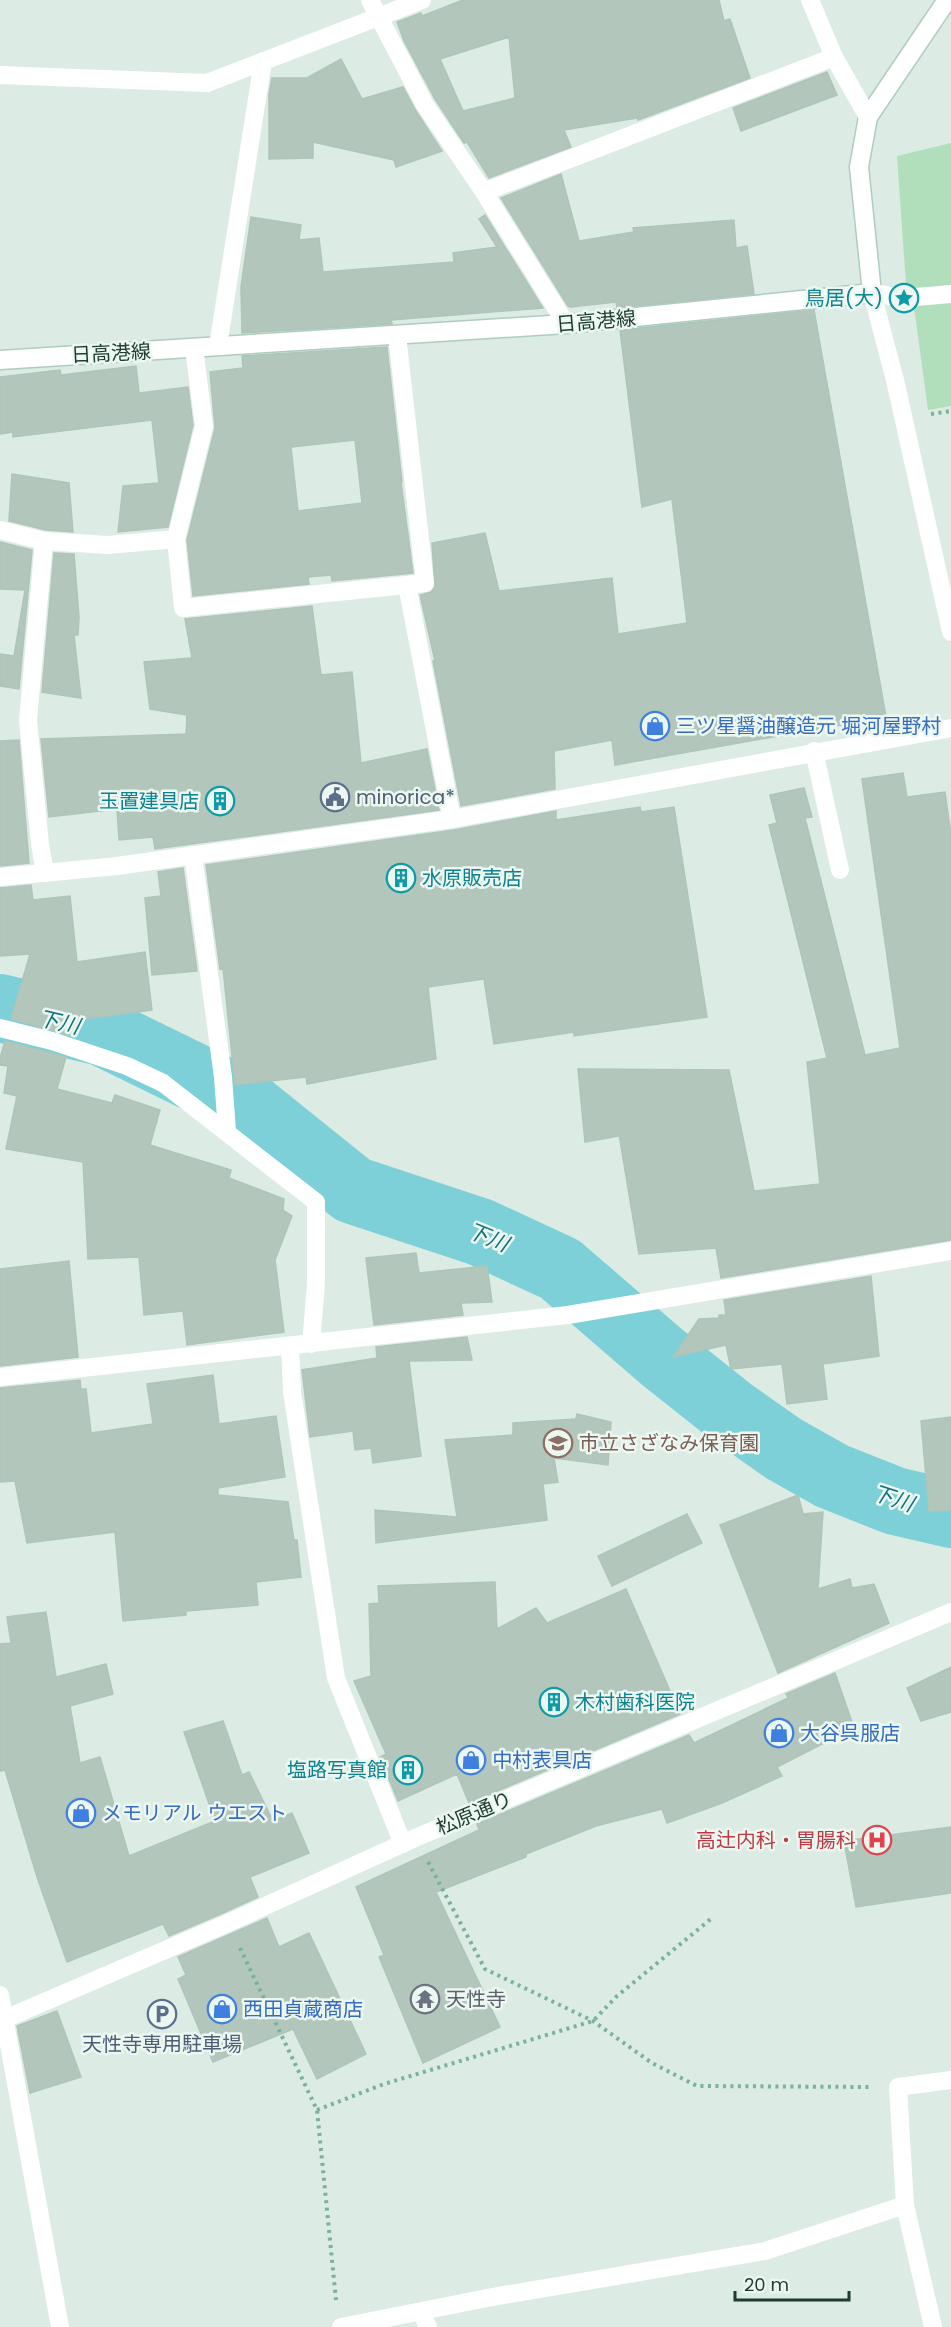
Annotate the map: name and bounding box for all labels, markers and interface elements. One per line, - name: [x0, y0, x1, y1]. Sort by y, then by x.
- place icon: 鳥居(大): [888, 282, 920, 314]
- place label: 鳥居(大): [805, 284, 883, 312]
- street label: 日高港線: [555, 304, 637, 338]
- street label: 日高港線: [70, 337, 152, 369]
- shop icon: 三ツ星醤油醸造元 堀河屋野村: [639, 710, 671, 742]
- place label: 三ツ星醤油醸造元 堀河屋野村: [676, 712, 941, 740]
- public building icon: minorica*: [319, 781, 351, 813]
- place label: minorica*: [356, 783, 455, 811]
- building icon: 玉置建具店: [204, 785, 236, 817]
- place label: 玉置建具店: [99, 787, 199, 815]
- building icon: 水原販売店: [385, 862, 417, 894]
- place label: 水原販売店: [422, 864, 522, 892]
- water label: 下川: [35, 1003, 85, 1041]
- water label: 下川: [463, 1216, 515, 1259]
- school or university icon: 市立さざなみ保育園: [542, 1427, 574, 1459]
- place label: 市立さざなみ保育園: [579, 1429, 759, 1457]
- water label: 下川: [869, 1478, 919, 1519]
- building icon: 木村歯科医院: [538, 1686, 570, 1718]
- place label: 木村歯科医院: [575, 1688, 695, 1716]
- shop icon: 大谷呉服店: [763, 1717, 795, 1749]
- place label: 大谷呉服店: [800, 1719, 900, 1747]
- shop icon: 中村表具店: [455, 1744, 487, 1776]
- place label: 中村表具店: [492, 1746, 592, 1774]
- building icon: 塩路写真館: [392, 1754, 424, 1786]
- place label: 塩路写真館: [287, 1756, 387, 1784]
- street label: 松原通り: [432, 1784, 516, 1842]
- shop icon: メモリアル ウエスト: [65, 1797, 97, 1829]
- place label: メモリアル ウエスト: [102, 1799, 287, 1827]
- hospital icon: 高辻内科・胃腸科: [861, 1824, 893, 1856]
- place label: 高辻内科・胃腸科: [696, 1826, 856, 1854]
- temple icon: 天性寺: [409, 1983, 441, 2015]
- place label: 天性寺: [446, 1985, 506, 2013]
- shop icon: 西田貞蔵商店: [206, 1993, 238, 2025]
- place label: 西田貞蔵商店: [243, 1995, 363, 2023]
- parking icon: 天性寺専用駐車場: [146, 1998, 178, 2030]
- place label: 天性寺専用駐車場: [82, 2030, 242, 2058]
- scale bar: [735, 2264, 849, 2302]
- text: 20 m: [744, 2272, 789, 2297]

